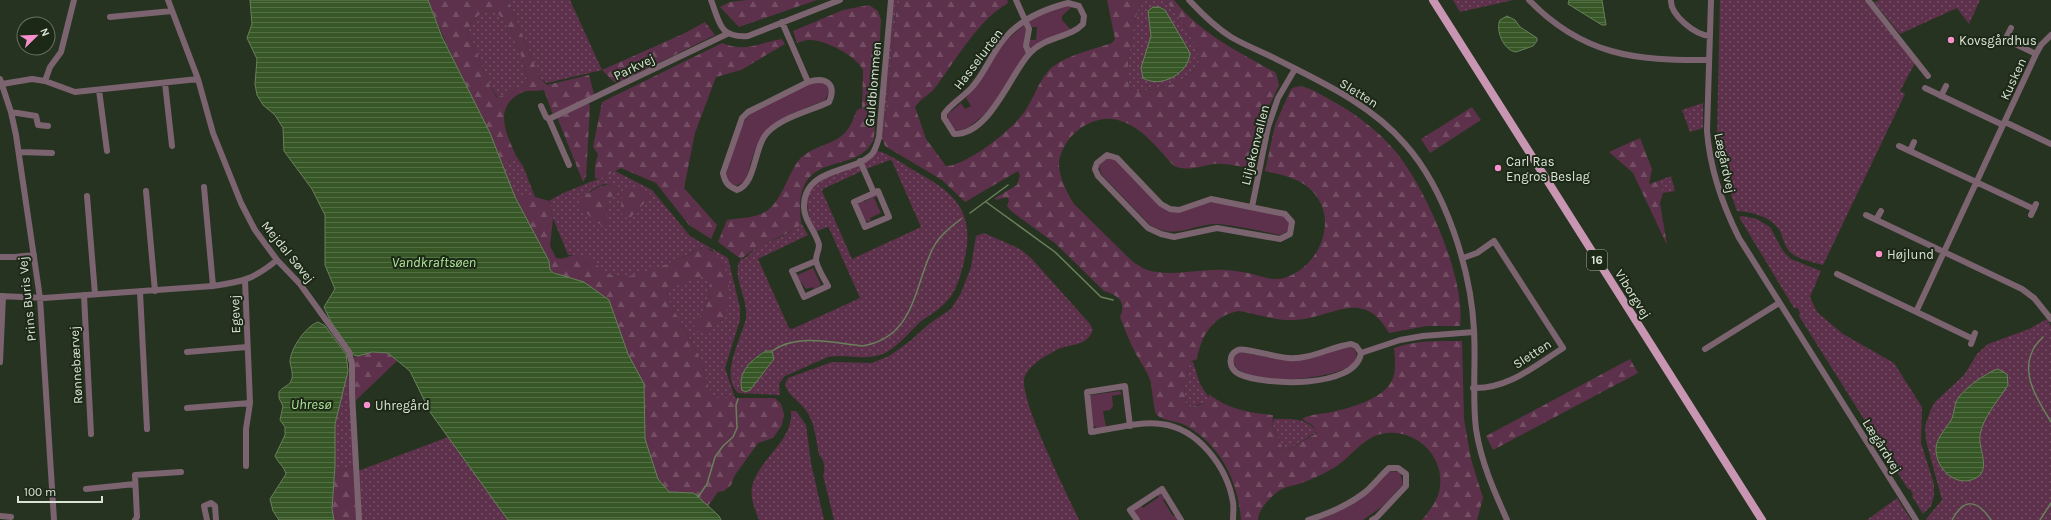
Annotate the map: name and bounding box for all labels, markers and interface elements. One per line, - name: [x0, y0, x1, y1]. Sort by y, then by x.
- north arrow: [16, 16, 56, 56]
- text: N: [37, 26, 52, 38]
- street label: Hasselurten: [950, 26, 1006, 92]
- place label: Kovsgårdhus: [1959, 33, 2037, 48]
- marker: Kovsgårdhus: [1946, 35, 1956, 45]
- street label: Guldblommen: [862, 41, 884, 127]
- street label: Parkvej: [611, 51, 657, 83]
- street label: Kusken: [1997, 56, 2029, 102]
- street label: Sletten: [1337, 75, 1381, 111]
- street label: Liljekonvallen: [1238, 103, 1272, 187]
- street label: Lægårdvej: [1711, 131, 1739, 195]
- place label: Carl Ras Engros Beslag: [1506, 154, 1591, 184]
- marker: Carl Ras Engros Beslag: [1493, 163, 1503, 173]
- street label: Mejdal Søvej: [258, 218, 318, 286]
- place label: Højlund: [1887, 247, 1934, 262]
- marker: Højlund: [1874, 249, 1884, 259]
- road number: 16: [1587, 250, 1607, 270]
- water label: Vandkraftsøen: [392, 254, 476, 271]
- street label: Prins Buris Vej: [15, 256, 39, 342]
- street label: Viborgvej: [1612, 267, 1654, 321]
- street label: Egevej: [227, 294, 243, 334]
- street label: Rønnebærvej: [66, 326, 86, 404]
- street label: Sletten: [1510, 336, 1554, 372]
- water label: Uhresø: [291, 396, 332, 413]
- place label: Uhregård: [375, 398, 430, 413]
- marker: Uhregård: [362, 400, 372, 410]
- street label: Lægårdvej: [1859, 416, 1905, 476]
- scale bar: [18, 478, 102, 504]
- text: 100 m: [24, 485, 56, 499]

